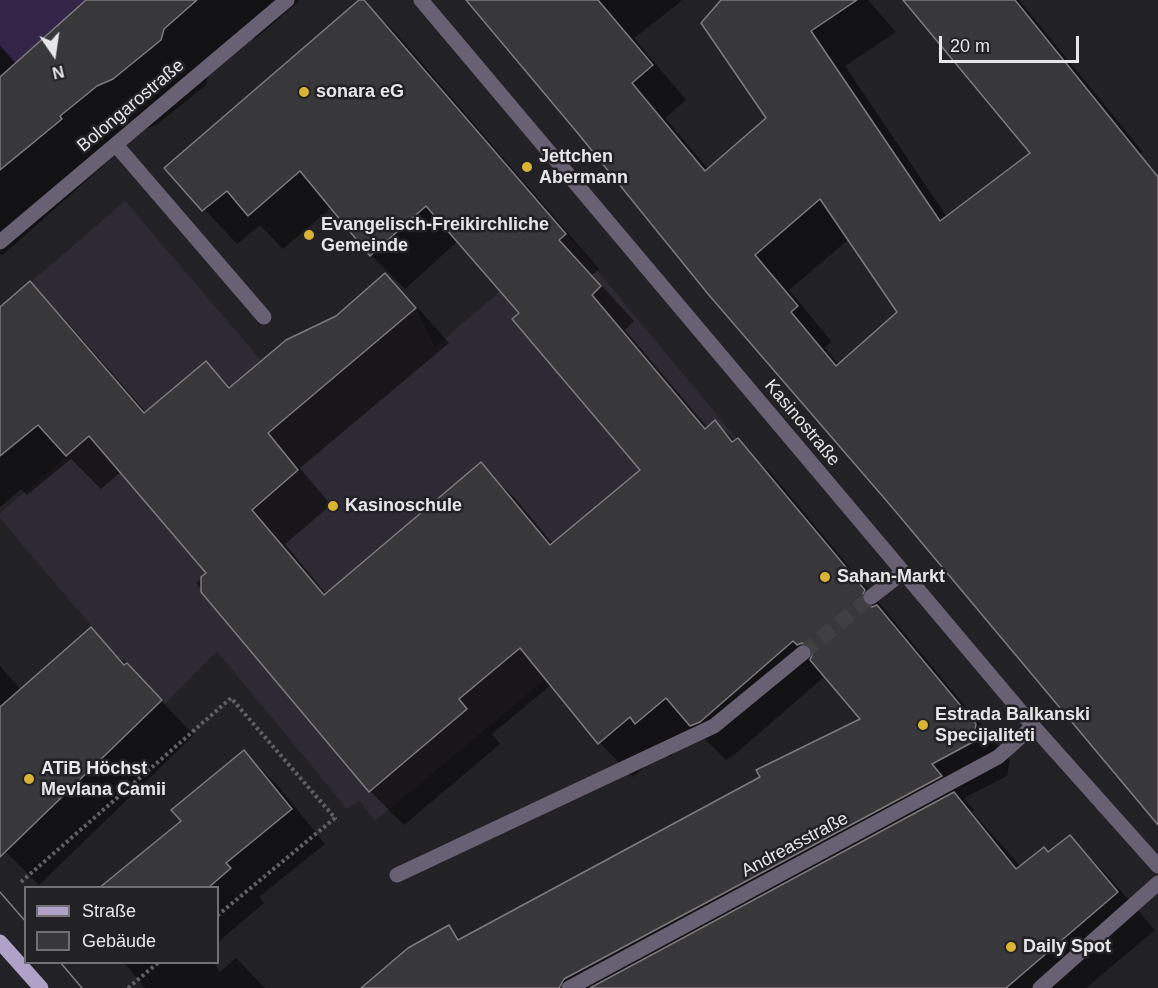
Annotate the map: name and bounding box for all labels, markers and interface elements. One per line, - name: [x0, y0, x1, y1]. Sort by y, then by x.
- north arrow: [24, 24, 84, 84]
- scale bar: [942, 24, 1082, 62]
- text: 20 m: [950, 36, 990, 56]
- street label: Bolongarostraße: [73, 55, 189, 157]
- text: N: [51, 62, 66, 82]
- place label: sonara eG: [316, 81, 404, 103]
- marker: sonara eG: [297, 85, 311, 99]
- place label: Jettchen Abermann: [539, 146, 628, 188]
- marker: Jettchen Abermann: [520, 160, 534, 174]
- place label: Evangelisch-Freikirchliche Gemeinde: [321, 214, 549, 256]
- marker: Evangelisch-Freikirchliche Gemeinde: [302, 228, 316, 242]
- street label: Kasinostraße: [760, 375, 844, 471]
- place label: Kasinoschule: [345, 495, 462, 517]
- marker: Kasinoschule: [326, 499, 340, 513]
- place label: Sahan-Markt: [837, 566, 945, 588]
- marker: Sahan-Markt: [818, 570, 832, 584]
- place label: Estrada Balkanski Specijaliteti: [935, 704, 1090, 746]
- marker: Estrada Balkanski Specijaliteti: [916, 718, 930, 732]
- place label: ATiB Höchst Mevlana Camii: [41, 758, 166, 800]
- marker: ATiB Höchst Mevlana Camii: [22, 772, 36, 786]
- street label: Andreasstraße: [738, 808, 852, 882]
- legend: [24, 886, 219, 964]
- text: Straße: [82, 901, 136, 921]
- text: Gebäude: [82, 931, 156, 951]
- place label: Daily Spot: [1023, 936, 1111, 958]
- marker: Daily Spot: [1004, 940, 1018, 954]

